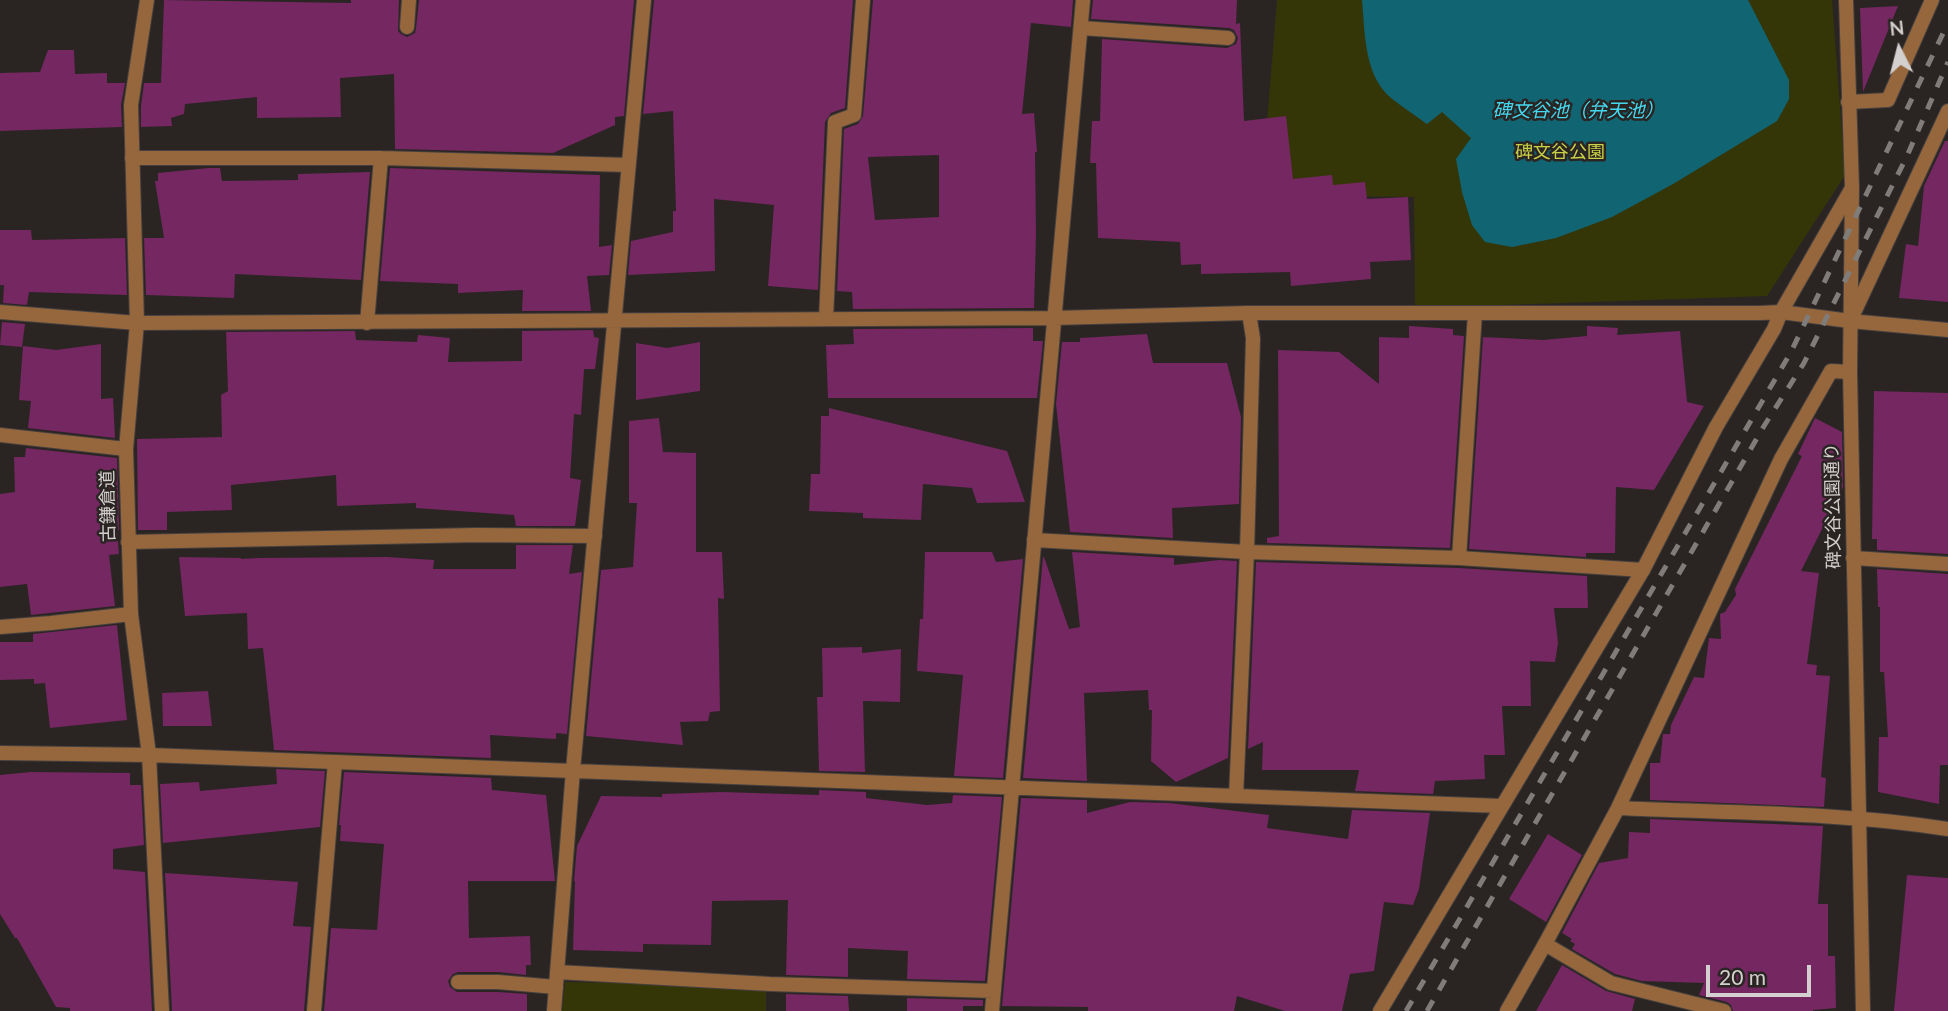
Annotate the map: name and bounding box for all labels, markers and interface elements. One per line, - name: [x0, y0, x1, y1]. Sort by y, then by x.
- north arrow: [1864, 14, 1934, 84]
- text: N: [1888, 15, 1905, 40]
- water label: 碑文谷池（弁天池）: [1493, 100, 1663, 122]
- park label: 碑文谷公園: [1515, 141, 1605, 163]
- street label: 碑文谷公園通り: [1821, 443, 1845, 569]
- street label: 古鎌倉道: [97, 470, 119, 542]
- scale bar: [1710, 951, 1815, 995]
- text: 20 m: [1719, 964, 1766, 989]

